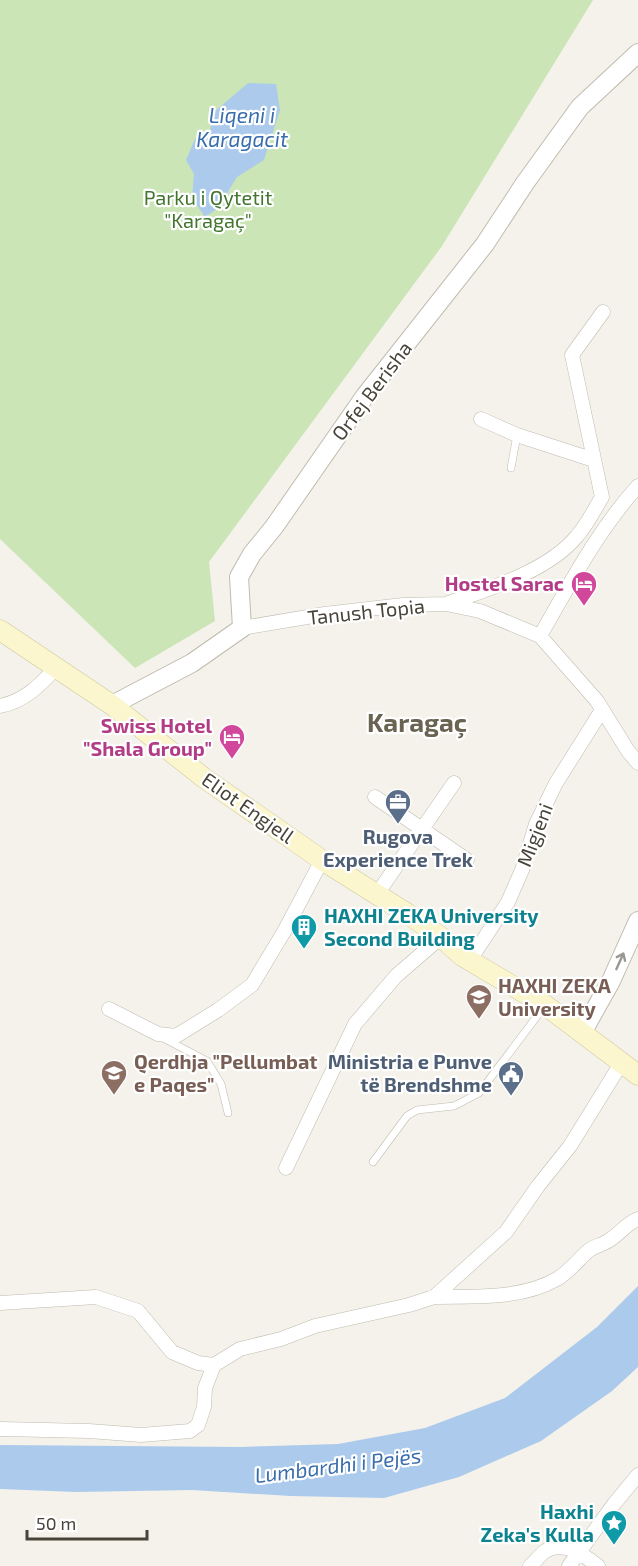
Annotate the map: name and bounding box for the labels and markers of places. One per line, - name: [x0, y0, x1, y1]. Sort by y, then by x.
- hotel icon: Hostel Sarac: [569, 569, 599, 607]
- place label: Hostel Sarac: [445, 571, 564, 595]
- place label: Swiss Hotel "Shala Group": [83, 713, 212, 760]
- hotel icon: Swiss Hotel "Shala Group": [217, 722, 247, 760]
- office icon: Rugova Experience Trek: [383, 787, 413, 825]
- place label: Rugova Experience Trek: [323, 824, 474, 871]
- place label: HAXHI ZEKA University Second Building: [324, 903, 539, 950]
- building icon: HAXHI ZEKA University Second Building: [289, 912, 319, 950]
- place label: HAXHI ZEKA University: [498, 973, 612, 1021]
- school or university icon: HAXHI ZEKA University: [464, 982, 494, 1020]
- place label: Qerdhja "Pellumbat e Paqes": [134, 1049, 318, 1096]
- place label: Ministria e Punve të Brendshme: [328, 1049, 492, 1096]
- school or university icon: Qerdhja "Pellumbat e Paqes": [99, 1058, 129, 1096]
- public building icon: Ministria e Punve të Brendshme: [496, 1059, 526, 1097]
- place label: Haxhi Zeka's Kulla: [481, 1499, 594, 1546]
- place icon: Haxhi Zeka's Kulla: [599, 1508, 629, 1546]

